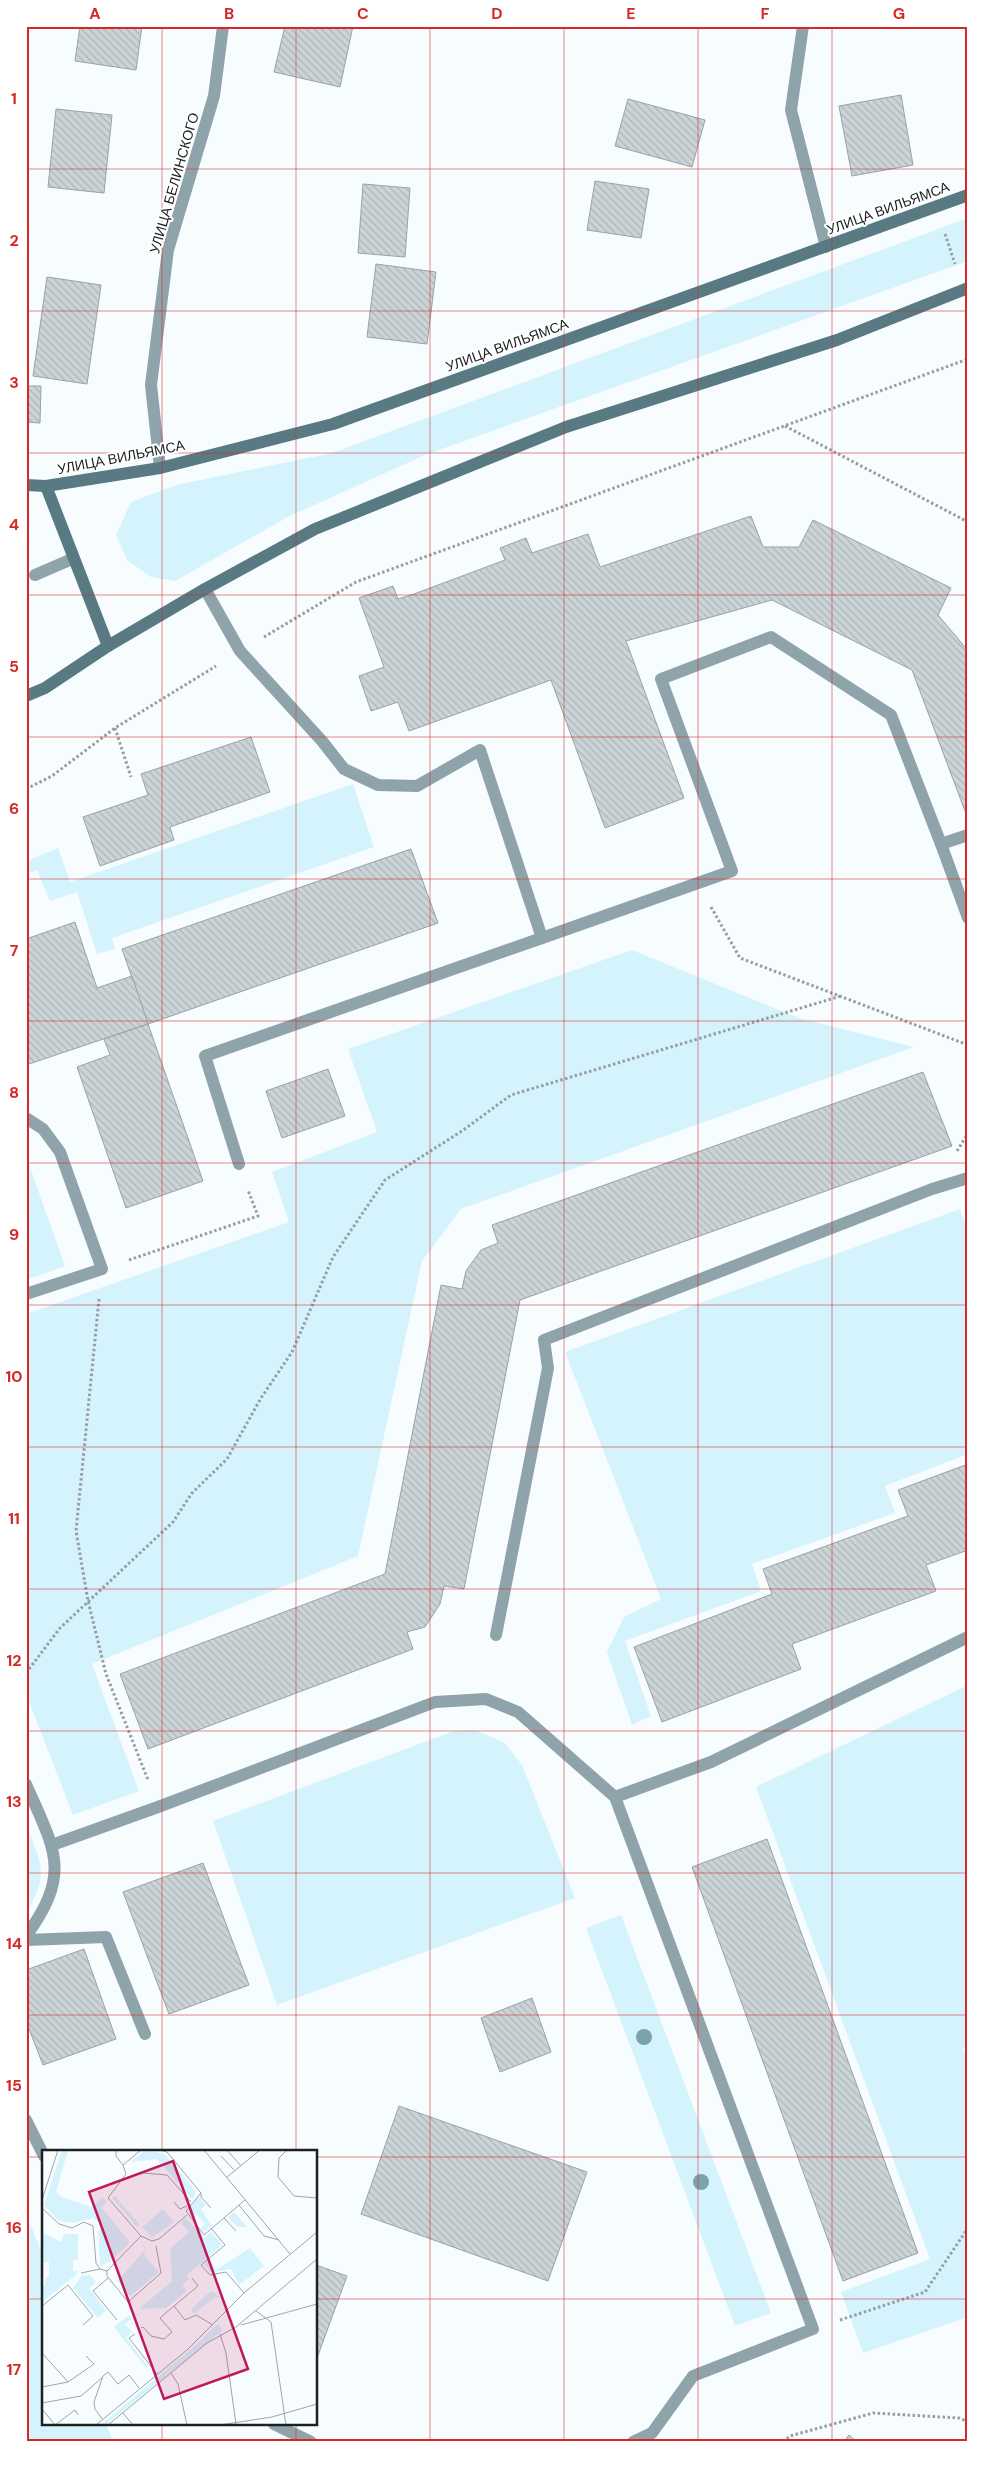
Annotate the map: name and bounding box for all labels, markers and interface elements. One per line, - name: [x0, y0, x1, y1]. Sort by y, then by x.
- text: A: [89, 3, 101, 24]
- text: B: [224, 3, 234, 24]
- text: C: [357, 3, 369, 24]
- text: D: [491, 3, 503, 24]
- text: E: [626, 3, 636, 24]
- text: F: [761, 3, 770, 24]
- text: G: [893, 3, 905, 24]
- text: 1: [11, 88, 17, 109]
- street label: УЛИЦА БЕЛИНСКОГО: [145, 110, 203, 255]
- street label: УЛИЦА ВИЛЬЯМСА: [824, 177, 952, 239]
- text: 2: [9, 230, 19, 251]
- street label: УЛИЦА ВИЛЬЯМСА: [443, 314, 571, 376]
- text: 3: [9, 372, 19, 393]
- street label: УЛИЦА ВИЛЬЯМСА: [56, 436, 187, 478]
- text: 4: [9, 514, 19, 535]
- text: 5: [9, 656, 19, 677]
- text: 6: [9, 798, 19, 819]
- text: 7: [10, 940, 19, 961]
- text: 8: [9, 1082, 19, 1103]
- text: 9: [9, 1224, 19, 1245]
- text: 10: [5, 1366, 23, 1387]
- text: 11: [8, 1508, 20, 1529]
- text: 12: [6, 1650, 22, 1671]
- text: 13: [6, 1791, 22, 1812]
- text: 14: [6, 1933, 22, 1954]
- text: 15: [6, 2075, 22, 2096]
- inset map: [42, 2150, 318, 2426]
- text: 16: [6, 2217, 22, 2238]
- text: 17: [7, 2359, 22, 2380]

